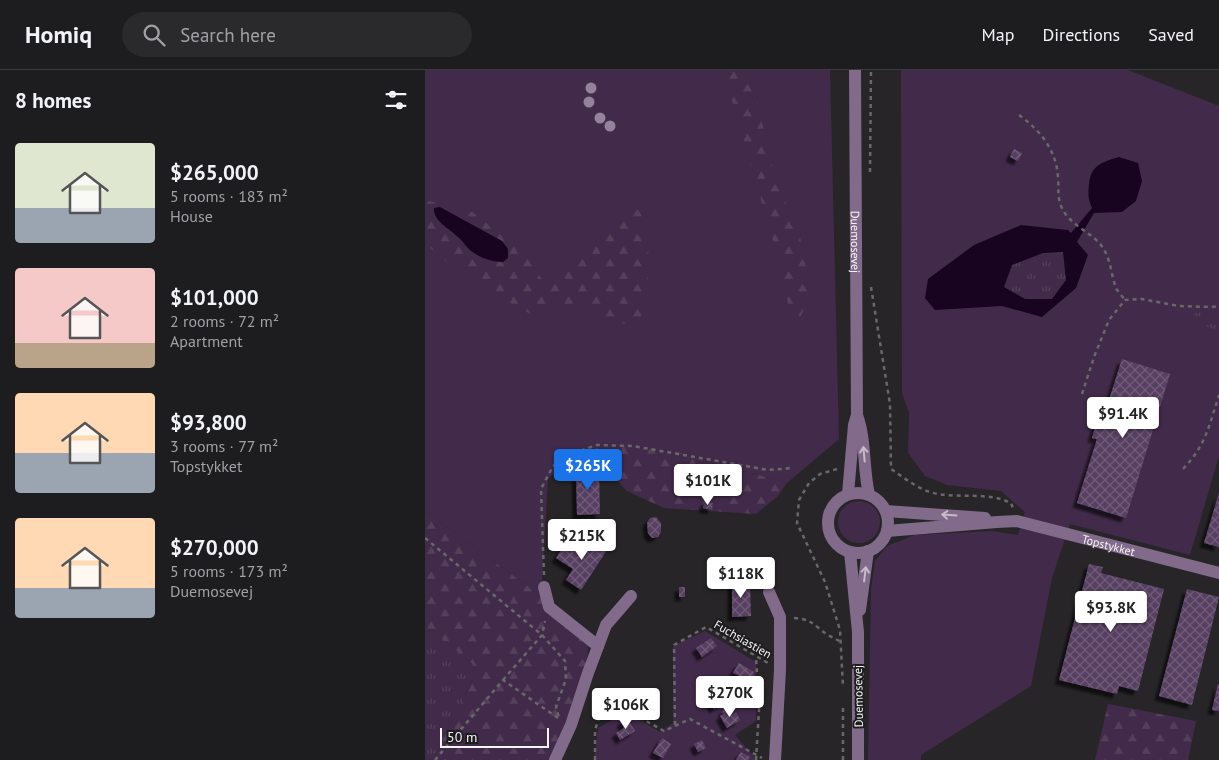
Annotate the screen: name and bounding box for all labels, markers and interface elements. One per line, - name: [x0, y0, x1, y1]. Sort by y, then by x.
- search box: [122, 12, 472, 57]
- text: Homiq: [25, 19, 92, 50]
- icon: search: [140, 21, 168, 49]
- text: Search here: [180, 23, 276, 47]
- text: Map: [982, 23, 1014, 46]
- text: Directions: [1042, 23, 1120, 46]
- text: Saved: [1148, 23, 1194, 46]
- icon: filters: [382, 86, 410, 114]
- text: 8 homes: [15, 87, 91, 114]
- text: $265,000: [170, 159, 259, 186]
- icon: home: [55, 163, 115, 223]
- text: 5 rooms · 183 m²: [170, 186, 288, 206]
- text: House: [170, 206, 213, 226]
- street label: Duemosevej: [848, 211, 864, 273]
- text: $101,000: [170, 284, 259, 311]
- icon: home: [55, 288, 115, 348]
- text: 2 rooms · 72 m²: [170, 311, 279, 331]
- text: Apartment: [170, 331, 243, 351]
- pin: $91.4K: [1082, 396, 1164, 439]
- text: $91.4K: [1098, 403, 1148, 423]
- text: $93,800: [170, 409, 247, 436]
- icon: home: [55, 413, 115, 473]
- text: 3 rooms · 77 m²: [170, 436, 278, 456]
- one-way arrow: [859, 447, 868, 463]
- pin: $265K: [553, 448, 623, 491]
- text: $265K: [565, 455, 611, 475]
- text: Topstykket: [170, 456, 242, 476]
- pin: $101K: [673, 464, 743, 506]
- text: $101K: [685, 470, 731, 490]
- one-way arrow: [941, 510, 957, 519]
- pin: $215K: [547, 518, 617, 561]
- text: $215K: [559, 525, 605, 545]
- street label: Topstykket: [1080, 531, 1137, 559]
- text: $270,000: [170, 534, 259, 561]
- icon: home: [55, 538, 115, 598]
- pin: $118K: [706, 556, 776, 599]
- text: 5 rooms · 173 m²: [170, 561, 288, 581]
- text: $118K: [718, 563, 764, 583]
- one-way arrow: [860, 567, 870, 583]
- text: Duemosevej: [170, 581, 253, 601]
- pin: $93.8K: [1070, 590, 1152, 633]
- text: $93.8K: [1086, 597, 1136, 617]
- street label: Fuchsiastien: [712, 617, 774, 661]
- street label: Duemosevej: [850, 665, 866, 727]
- pin: $270K: [695, 676, 765, 718]
- text: $270K: [707, 682, 753, 702]
- pin: $106K: [591, 688, 661, 730]
- text: $106K: [603, 694, 649, 714]
- scale bar: [440, 725, 549, 748]
- text: 50 m: [447, 728, 477, 746]

